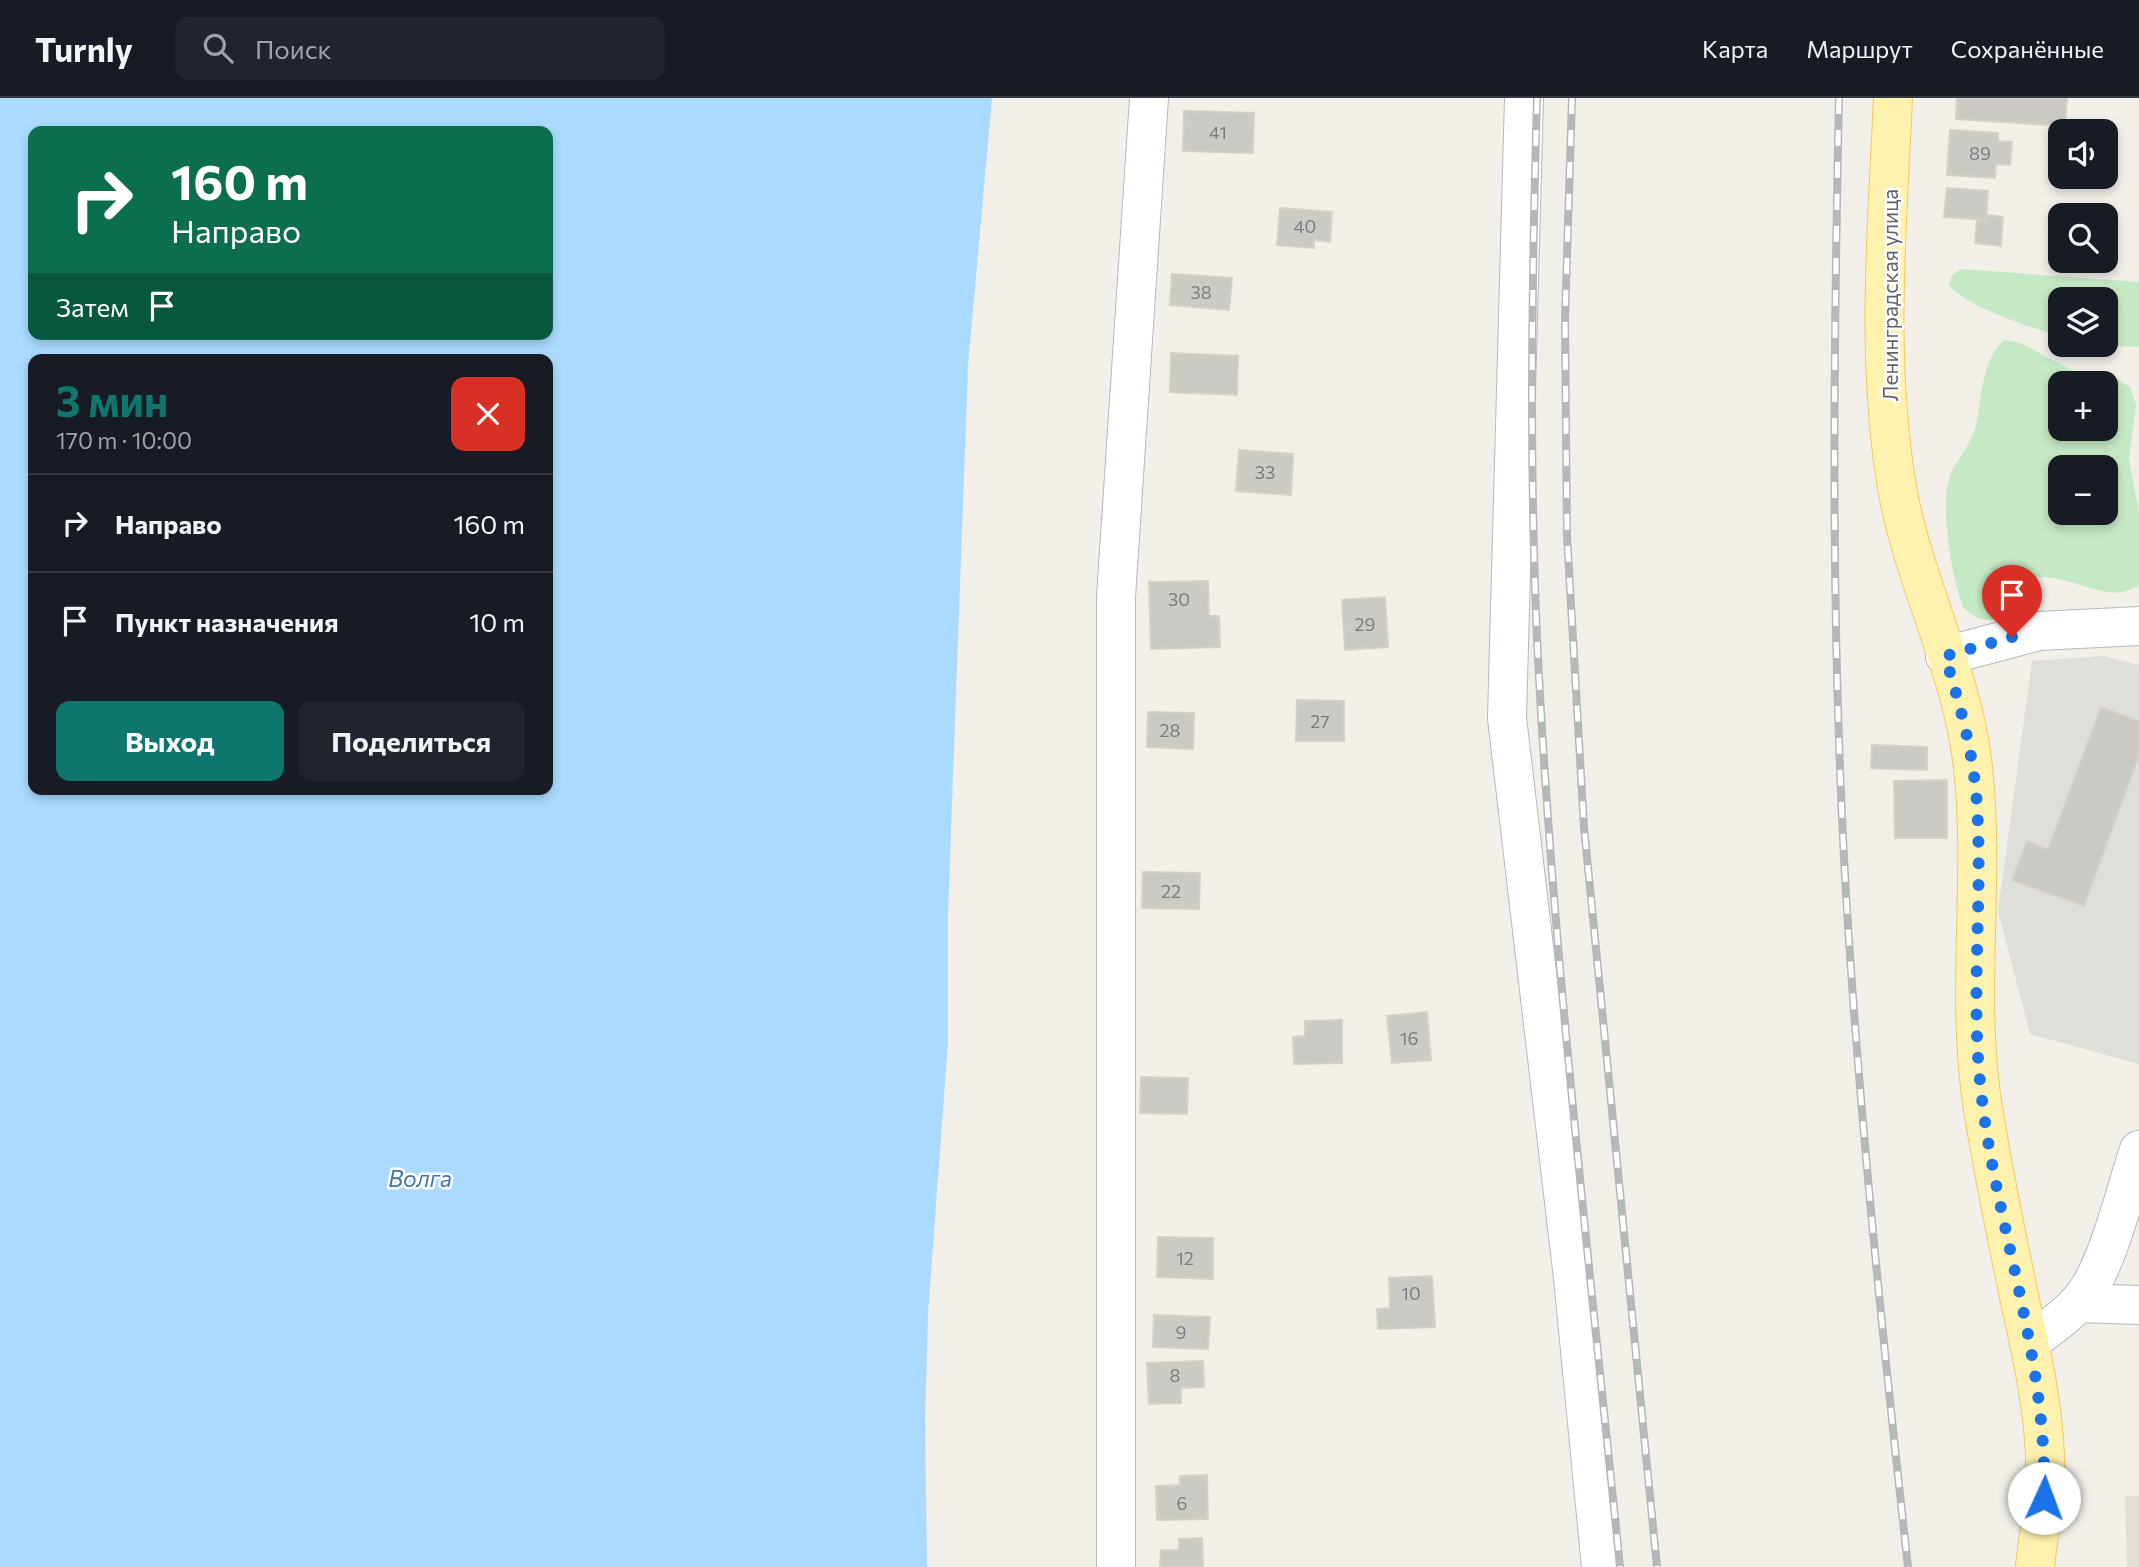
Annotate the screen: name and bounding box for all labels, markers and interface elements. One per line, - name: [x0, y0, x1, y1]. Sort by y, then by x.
- search box: [175, 17, 665, 80]
- text: Turnly: [35, 28, 133, 69]
- icon: search: [199, 29, 237, 67]
- text: Поиск: [255, 33, 332, 64]
- text: Карта: [1702, 34, 1768, 63]
- text: Маршрут: [1806, 34, 1913, 63]
- text: Сохранённые: [1951, 34, 2104, 63]
- map controls: [2048, 119, 2118, 525]
- button: sound: [2048, 119, 2118, 189]
- house number: 41: [1209, 121, 1227, 143]
- house number: 89: [1969, 142, 1991, 164]
- text: 160 m: [171, 150, 308, 210]
- icon: right: [56, 154, 147, 245]
- street label: Ленинградская улица: [1877, 189, 1902, 401]
- button: search: [2048, 203, 2118, 273]
- text: Направо: [171, 210, 301, 250]
- house number: 40: [1294, 215, 1316, 237]
- house number: 38: [1190, 281, 1212, 303]
- icon: arrive: [143, 287, 181, 325]
- button: layers: [2048, 287, 2118, 357]
- text: Затем: [56, 291, 129, 322]
- button: +: [2048, 371, 2118, 441]
- text: 3 мин: [56, 374, 168, 426]
- button: close: [451, 377, 525, 451]
- text: 170 m · 10:00: [56, 426, 192, 454]
- button: −: [2048, 455, 2118, 525]
- house number: 33: [1255, 461, 1275, 483]
- icon: right: [56, 504, 94, 542]
- text: Направо: [115, 508, 222, 539]
- text: 160 m: [453, 508, 525, 539]
- pin: [1982, 565, 2042, 637]
- icon: arrive: [1993, 576, 2031, 614]
- house number: 30: [1168, 588, 1190, 610]
- icon: arrive: [56, 602, 94, 640]
- text: Пункт назначения: [115, 606, 339, 637]
- text: 10 m: [469, 606, 525, 637]
- house number: 29: [1355, 613, 1375, 635]
- button: Выход: [56, 701, 284, 781]
- button: Поделиться: [298, 701, 525, 781]
- house number: 27: [1310, 710, 1330, 732]
- house number: 28: [1160, 719, 1181, 741]
- house number: 22: [1161, 880, 1181, 902]
- house number: 16: [1400, 1027, 1418, 1049]
- water label: Волга: [388, 1164, 452, 1192]
- house number: 12: [1176, 1247, 1194, 1269]
- house number: 10: [1401, 1282, 1421, 1304]
- house number: 9: [1176, 1321, 1186, 1343]
- house number: 8: [1170, 1364, 1181, 1386]
- position arrow: [2007, 1461, 2081, 1535]
- house number: 6: [1177, 1492, 1187, 1514]

